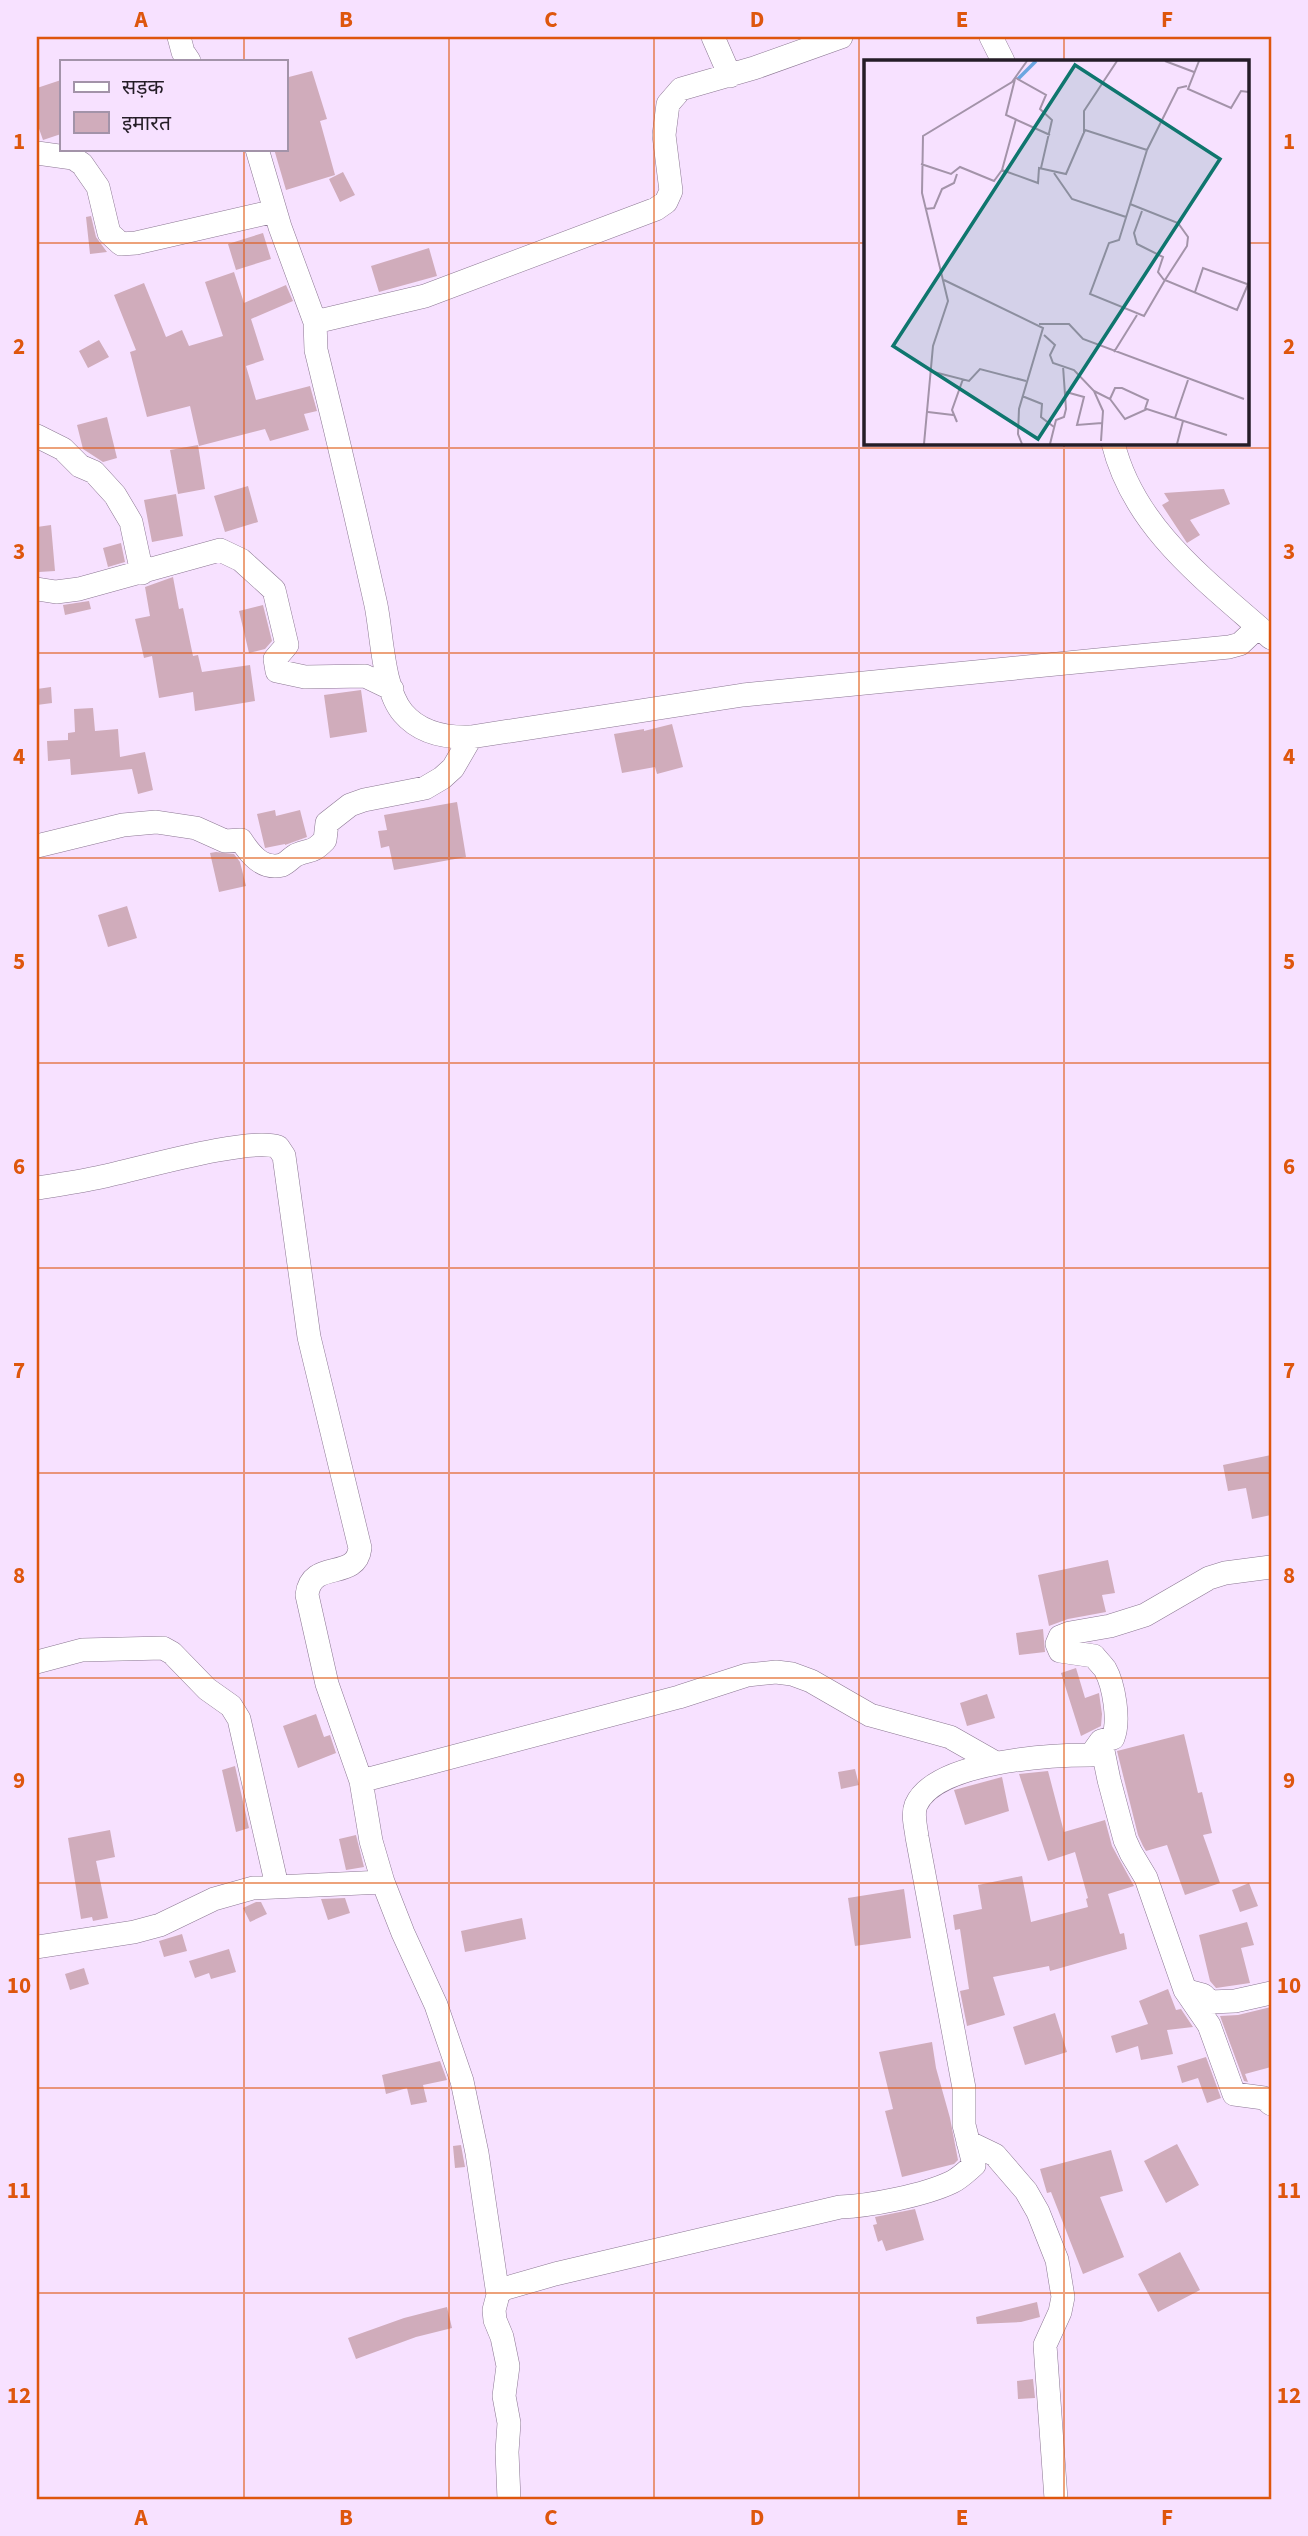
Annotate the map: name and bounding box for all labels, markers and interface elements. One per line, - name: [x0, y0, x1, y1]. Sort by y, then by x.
- text: A: [133, 3, 148, 36]
- text: B: [339, 3, 353, 36]
- text: C: [544, 3, 558, 36]
- text: D: [750, 3, 764, 36]
- text: E: [956, 3, 968, 36]
- text: F: [1161, 3, 1173, 36]
- legend: [60, 60, 287, 150]
- inset map: [864, 60, 1248, 444]
- text: सड़क: [122, 72, 164, 102]
- text: इमारत: [122, 108, 172, 138]
- text: 1: [13, 125, 25, 158]
- text: 1: [1283, 125, 1295, 158]
- text: 2: [13, 330, 25, 363]
- text: 2: [1283, 330, 1295, 363]
- text: 3: [13, 535, 25, 568]
- text: 3: [1283, 535, 1295, 568]
- text: 4: [13, 740, 25, 773]
- text: 4: [1283, 740, 1295, 773]
- text: 5: [13, 945, 25, 978]
- text: 5: [1283, 945, 1295, 978]
- text: 6: [13, 1150, 25, 1183]
- text: 6: [1283, 1150, 1295, 1183]
- text: 7: [13, 1354, 25, 1387]
- text: 7: [1283, 1354, 1295, 1387]
- text: 8: [13, 1559, 25, 1592]
- text: 8: [1283, 1559, 1295, 1592]
- text: 9: [13, 1764, 25, 1797]
- text: 9: [1283, 1764, 1295, 1797]
- text: 10: [7, 1969, 31, 2002]
- text: 10: [1277, 1969, 1301, 2002]
- text: 11: [7, 2174, 31, 2207]
- text: 11: [1277, 2174, 1301, 2207]
- text: 12: [7, 2379, 31, 2412]
- text: 12: [1277, 2379, 1301, 2412]
- text: A: [133, 2501, 148, 2534]
- text: B: [339, 2501, 353, 2534]
- text: C: [544, 2501, 558, 2534]
- text: D: [750, 2501, 764, 2534]
- text: E: [956, 2501, 968, 2534]
- text: F: [1161, 2501, 1173, 2534]

